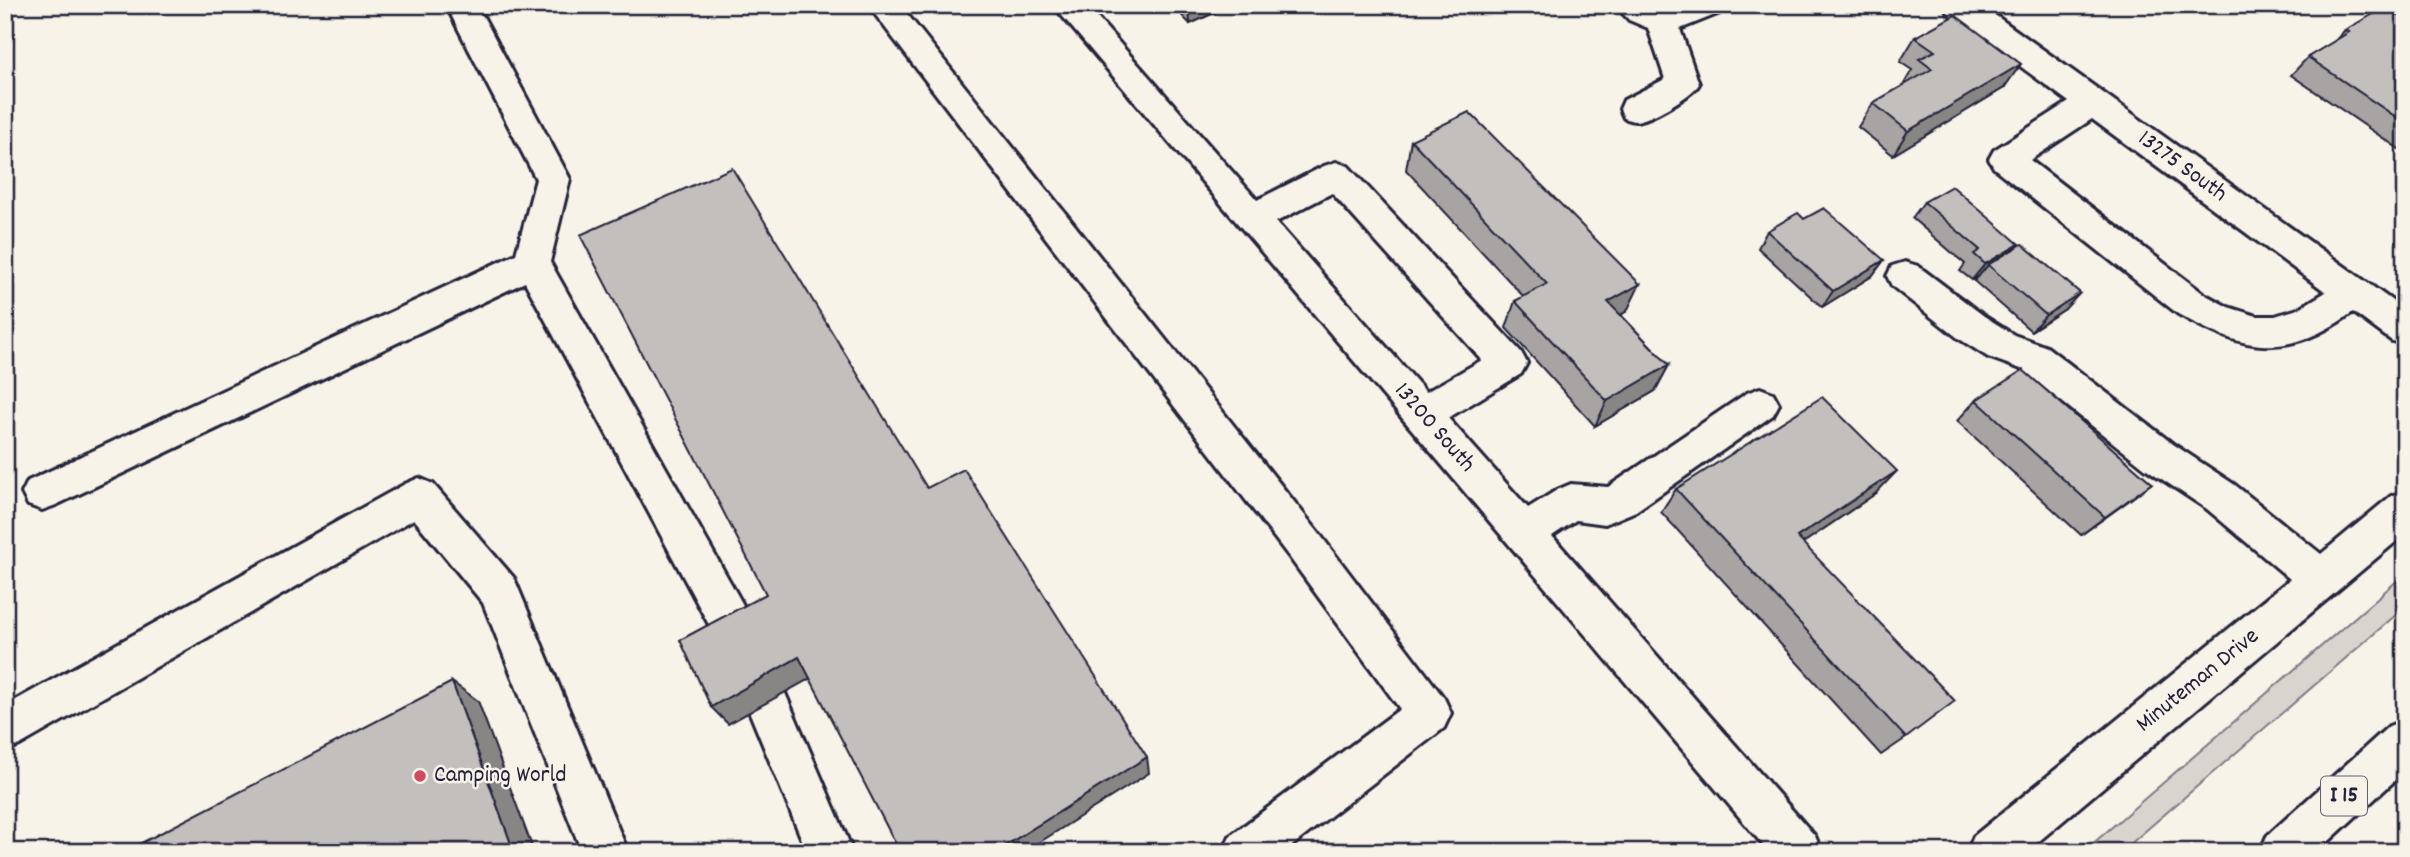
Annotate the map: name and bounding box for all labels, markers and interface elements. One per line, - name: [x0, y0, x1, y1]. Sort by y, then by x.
- street label: 13275 South: [2130, 123, 2234, 211]
- street label: 13200 South: [1385, 376, 1483, 480]
- street label: Minuteman Drive: [2129, 621, 2267, 741]
- place label: Camping World: [434, 759, 566, 793]
- marker: Camping World: [412, 768, 428, 784]
- road number: I 15: [2321, 776, 2367, 816]

